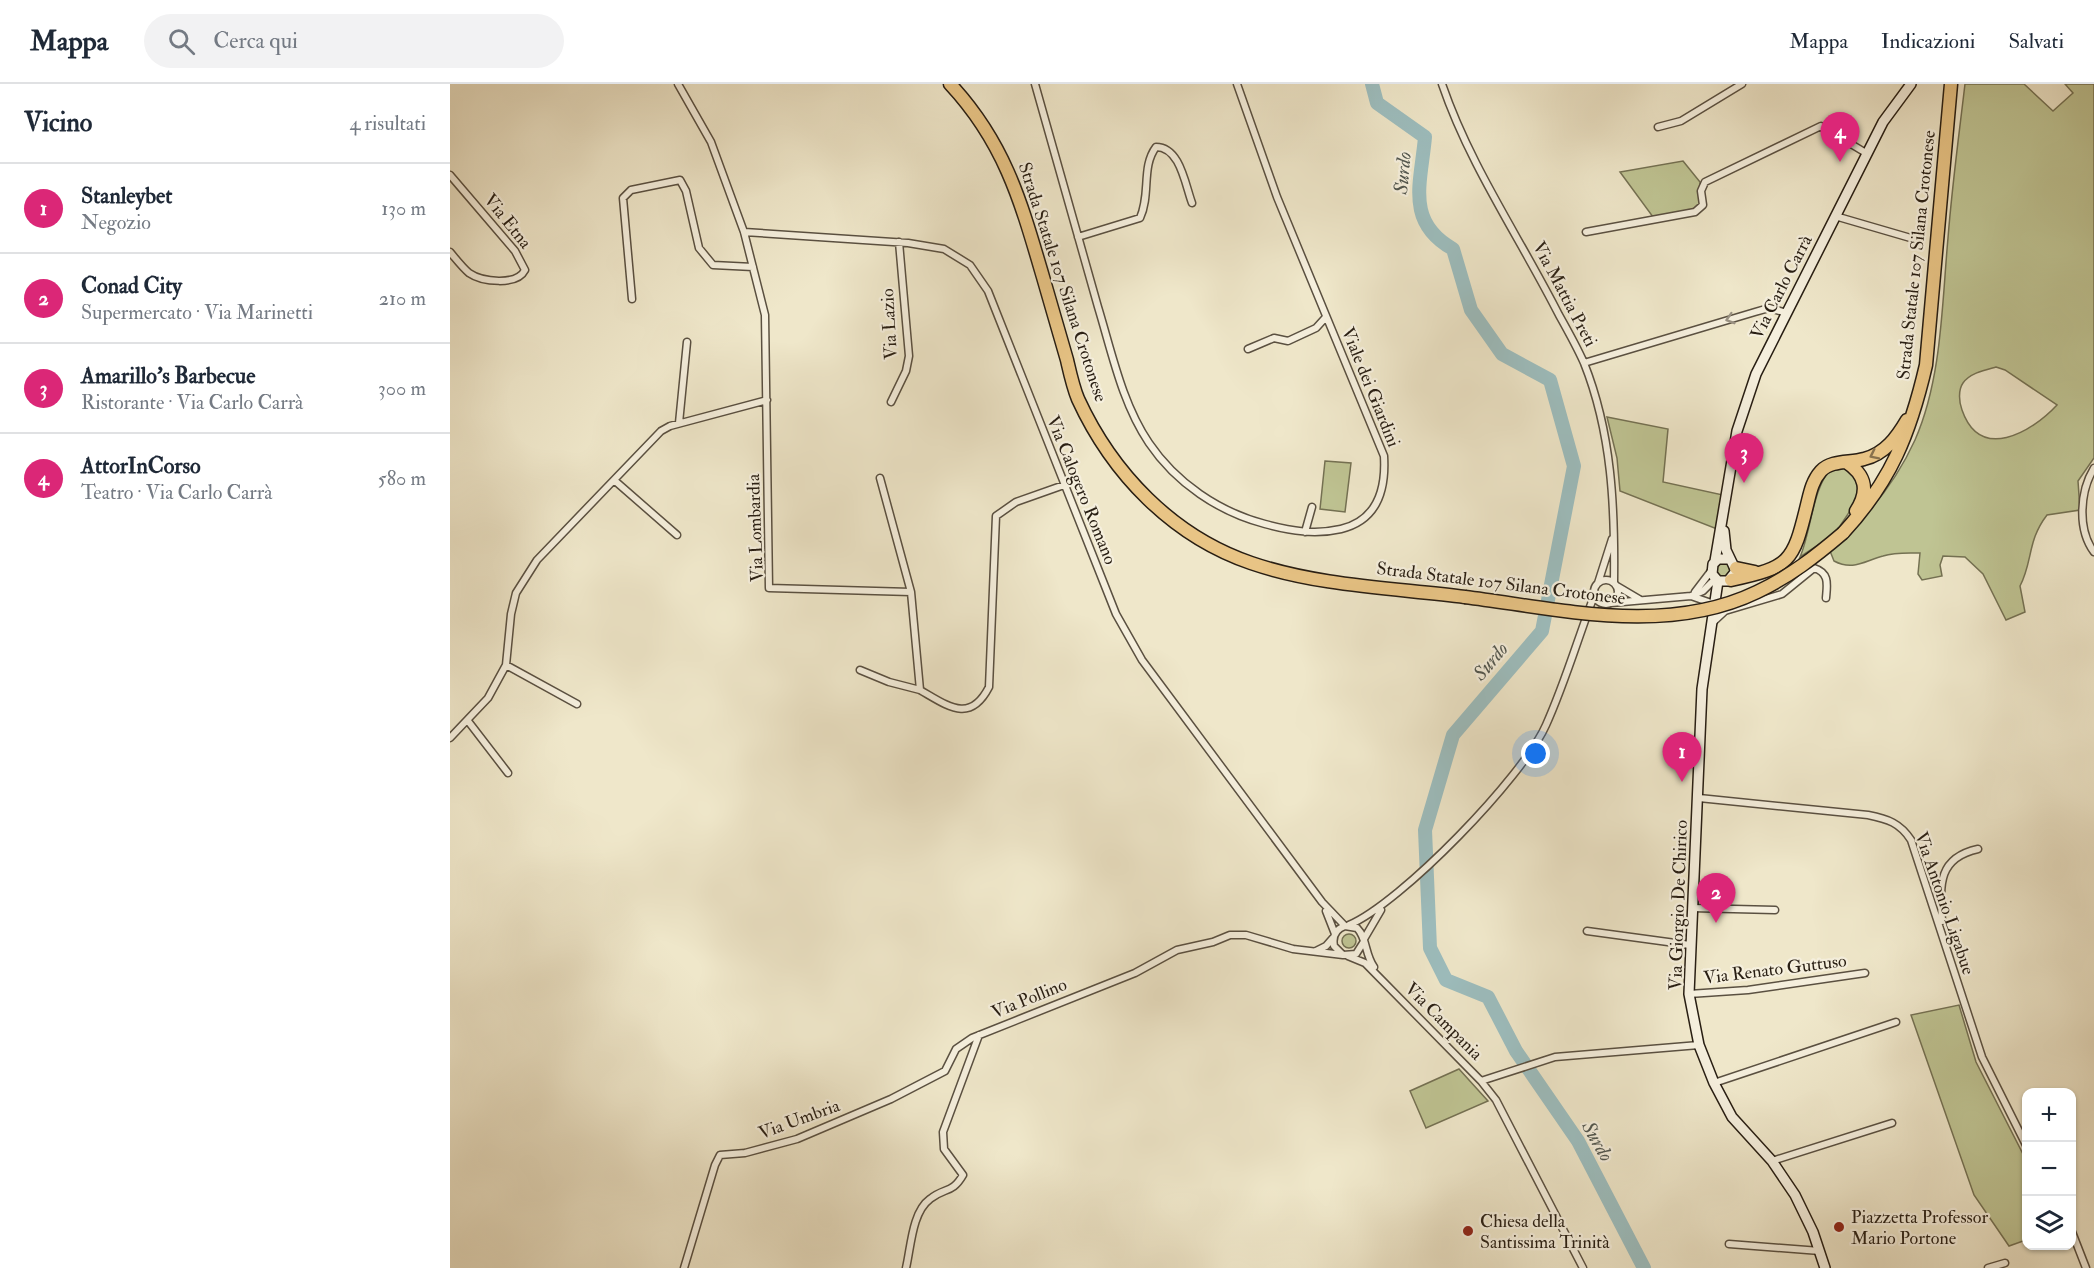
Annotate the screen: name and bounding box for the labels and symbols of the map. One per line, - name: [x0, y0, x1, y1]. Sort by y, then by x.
- pin: 4: [1820, 112, 1860, 162]
- street label: Strada Statale 107 Silana Crotonese: [1892, 129, 1941, 381]
- water label: Surdo: [1388, 151, 1417, 196]
- street label: Strada Statale 107 Silana Crotonese: [1013, 160, 1112, 405]
- street label: Via Etna: [478, 189, 537, 254]
- street label: Via Carlo Carrà: [1745, 231, 1818, 343]
- street label: Via Mattia Preti: [1527, 238, 1602, 351]
- street label: Via Lazio: [876, 288, 903, 360]
- one-way arrow: [1725, 312, 1736, 324]
- street label: Viale dei Giardini: [1336, 324, 1405, 451]
- street label: Via Calogero Romano: [1041, 412, 1122, 568]
- pin: 3: [1724, 434, 1764, 483]
- one-way arrow: [1869, 447, 1880, 459]
- street label: Via Lombardia: [742, 473, 769, 582]
- street label: Strada Statale 107 Silana Crotonese: [1375, 557, 1627, 610]
- water label: Surdo: [1466, 637, 1514, 686]
- pin: 1: [1662, 732, 1702, 782]
- your location: [1521, 739, 1550, 768]
- street label: Via Giorgio De Chirico: [1664, 819, 1693, 991]
- street label: Via Antonio Ligabue: [1909, 829, 1980, 978]
- pin: 2: [1696, 874, 1736, 923]
- street label: Via Renato Guttuso: [1702, 949, 1848, 990]
- street label: Via Pollino: [988, 973, 1070, 1024]
- street label: Via Campania: [1400, 978, 1488, 1066]
- street label: Via Umbria: [755, 1094, 844, 1145]
- water label: Surdo: [1576, 1116, 1619, 1166]
- place label: Piazzetta Professor Mario Portone: [1851, 1206, 1988, 1250]
- place label: Chiesa della Santissima Trinità: [1480, 1210, 1610, 1254]
- marker: Piazzetta Professor Mario Portone: [1832, 1220, 1846, 1234]
- marker: Chiesa della Santissima Trinità: [1461, 1224, 1475, 1238]

